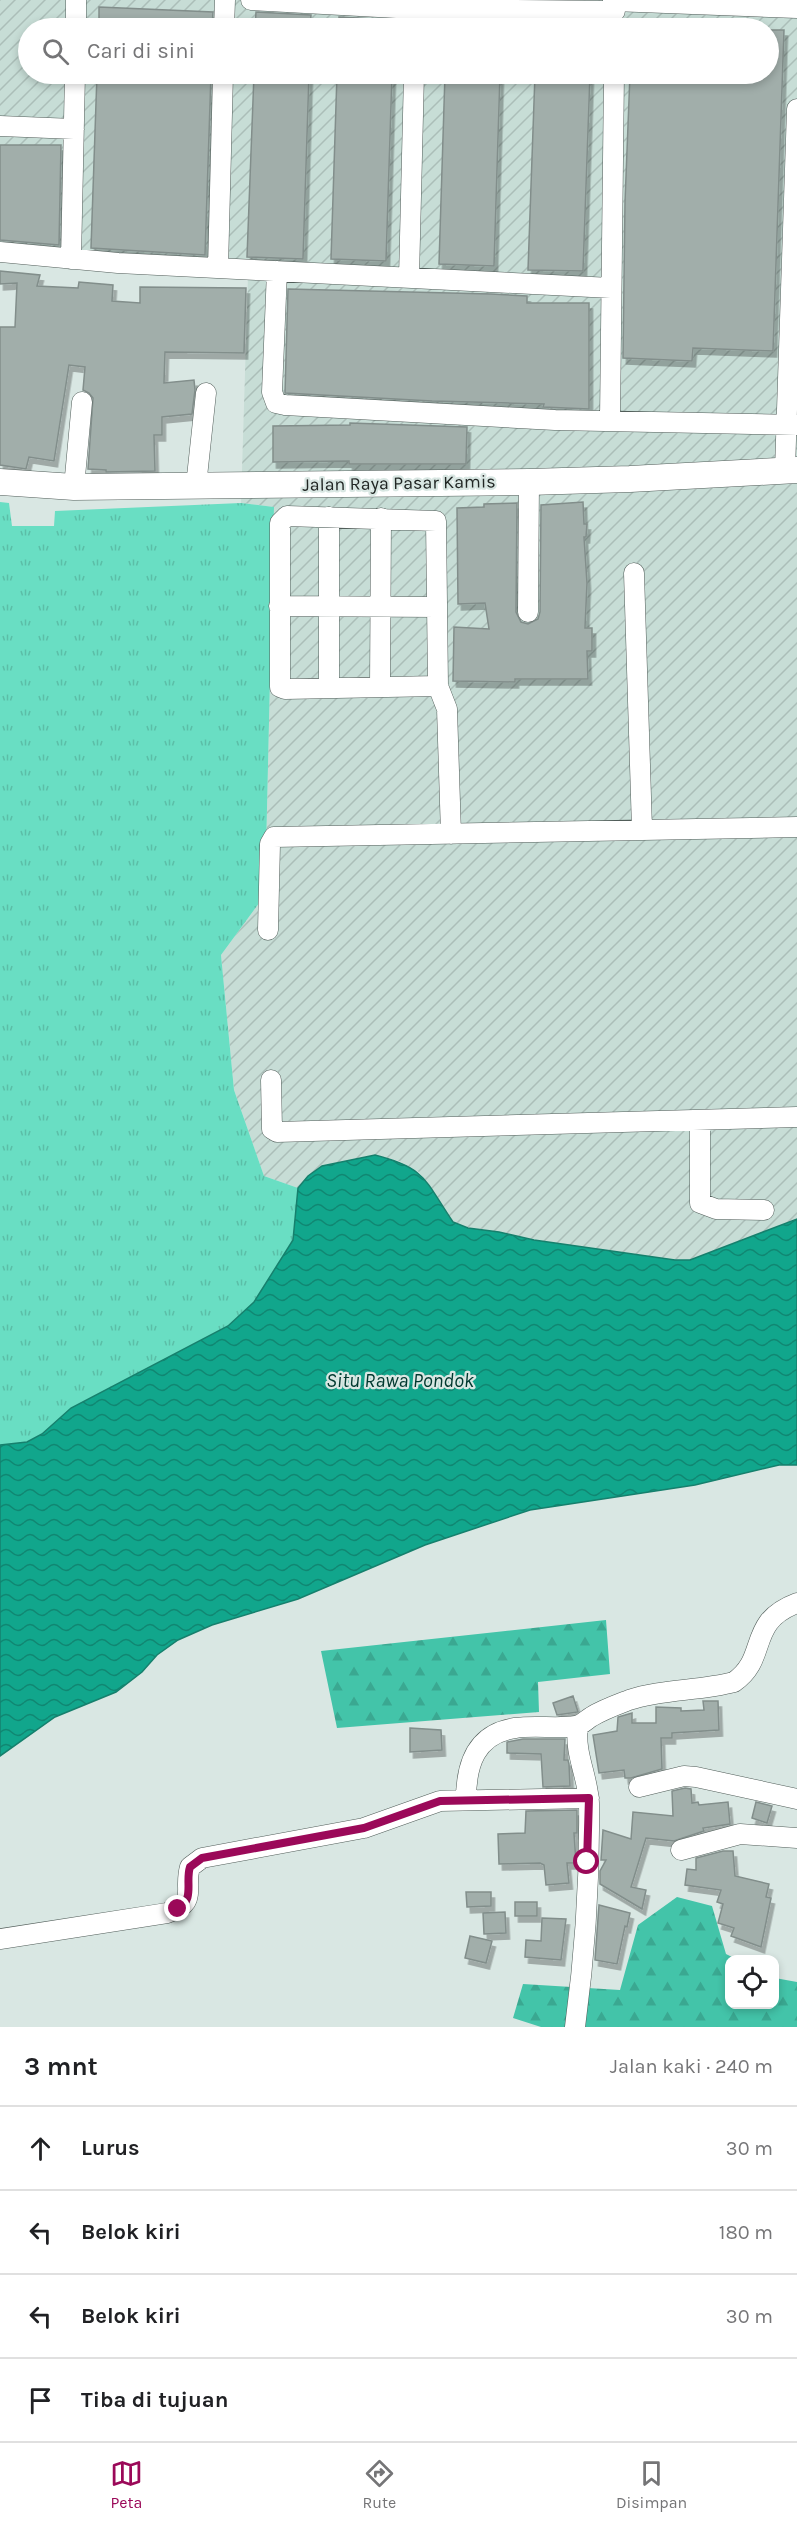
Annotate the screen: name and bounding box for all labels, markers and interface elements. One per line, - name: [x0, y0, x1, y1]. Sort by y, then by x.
- search box: [18, 18, 779, 84]
- icon: search: [39, 35, 72, 68]
- text: Cari di sini: [87, 38, 195, 64]
- street label: Jalan Raya Pasar Kamis: [302, 470, 496, 496]
- water label: Situ Rawa Pondok: [326, 1369, 475, 1392]
- route start: [573, 1848, 599, 1874]
- route end: [164, 1895, 190, 1921]
- map controls: [725, 1955, 779, 2009]
- button: locate: [725, 1955, 779, 2009]
- text: 3 mnt: [24, 2051, 98, 2082]
- text: Jalan kaki · 240 m: [610, 2055, 773, 2078]
- icon: ahead: [24, 2132, 57, 2165]
- text: Lurus: [81, 2135, 140, 2161]
- text: 30 m: [726, 2137, 773, 2160]
- icon: left: [24, 2216, 57, 2249]
- text: Belok kiri: [81, 2219, 181, 2245]
- text: 180 m: [719, 2221, 773, 2244]
- icon: left: [24, 2300, 57, 2333]
- text: Belok kiri: [81, 2303, 181, 2329]
- text: 30 m: [726, 2305, 773, 2328]
- icon: arrive: [24, 2384, 57, 2417]
- text: Tiba di tujuan: [81, 2387, 228, 2413]
- tab: Peta: [110, 2457, 143, 2512]
- tab: Rute: [362, 2457, 396, 2512]
- tab: Disimpan: [616, 2457, 687, 2512]

